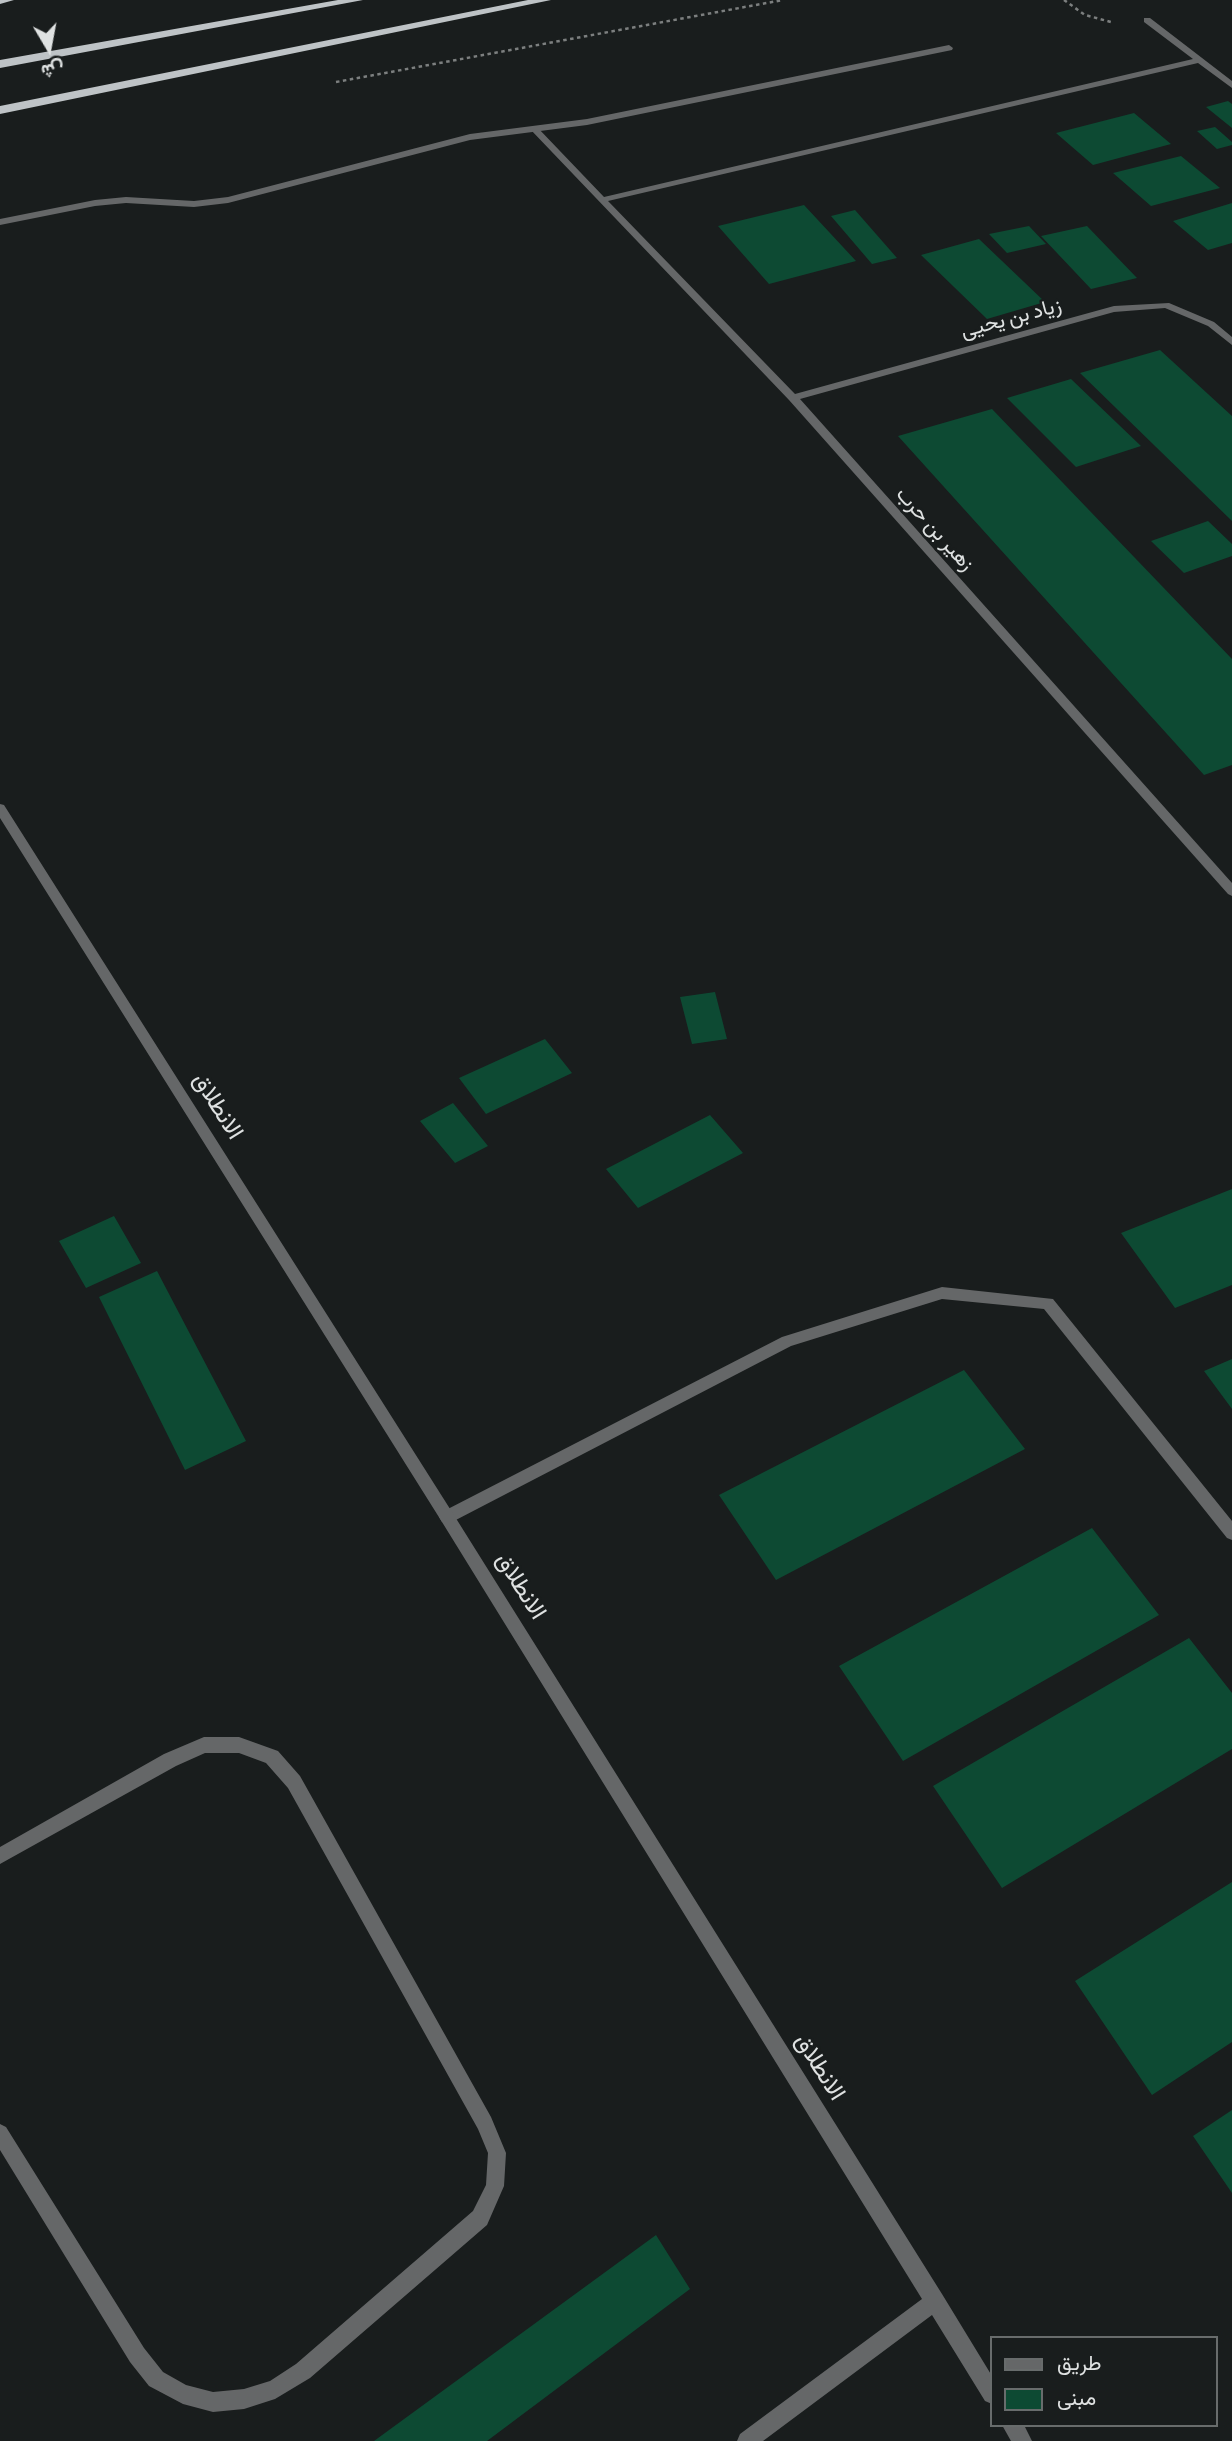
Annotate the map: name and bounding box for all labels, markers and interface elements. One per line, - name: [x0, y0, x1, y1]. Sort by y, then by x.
- north arrow: [14, 14, 84, 84]
- text: ش: [40, 58, 66, 82]
- street label: زياد بن يحيى: [958, 292, 1064, 344]
- street label: زهير بن حرب: [891, 482, 979, 576]
- street label: الانطلاق: [186, 1067, 250, 1145]
- street label: الانطلاق: [489, 1547, 553, 1625]
- street label: الانطلاق: [788, 2028, 852, 2106]
- legend: [990, 2336, 1218, 2427]
- text: طريق: [1057, 2351, 1102, 2375]
- text: مبنى: [1057, 2386, 1096, 2410]

